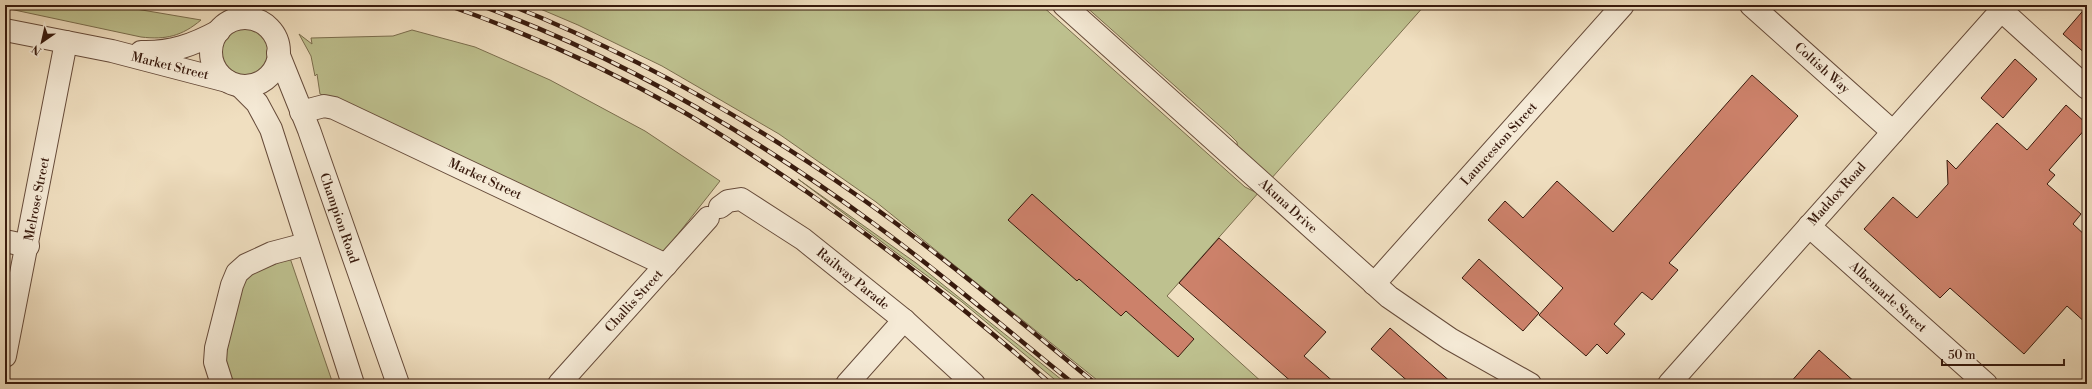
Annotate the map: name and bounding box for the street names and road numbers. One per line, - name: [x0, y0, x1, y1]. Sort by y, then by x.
- street label: Coltish Way: [1791, 39, 1853, 97]
- street label: Market Street: [130, 49, 211, 83]
- street label: Launceston Street: [1457, 99, 1541, 189]
- street label: Melrose Street: [21, 155, 53, 242]
- street label: Market Street: [446, 155, 525, 203]
- street label: Maddox Road: [1805, 159, 1870, 229]
- street label: Champion Road: [316, 171, 362, 266]
- street label: Akuna Drive: [1255, 175, 1321, 237]
- street label: Railway Parade: [813, 245, 893, 314]
- street label: Albemarle Street: [1845, 257, 1930, 336]
- street label: Challis Street: [602, 266, 667, 336]

